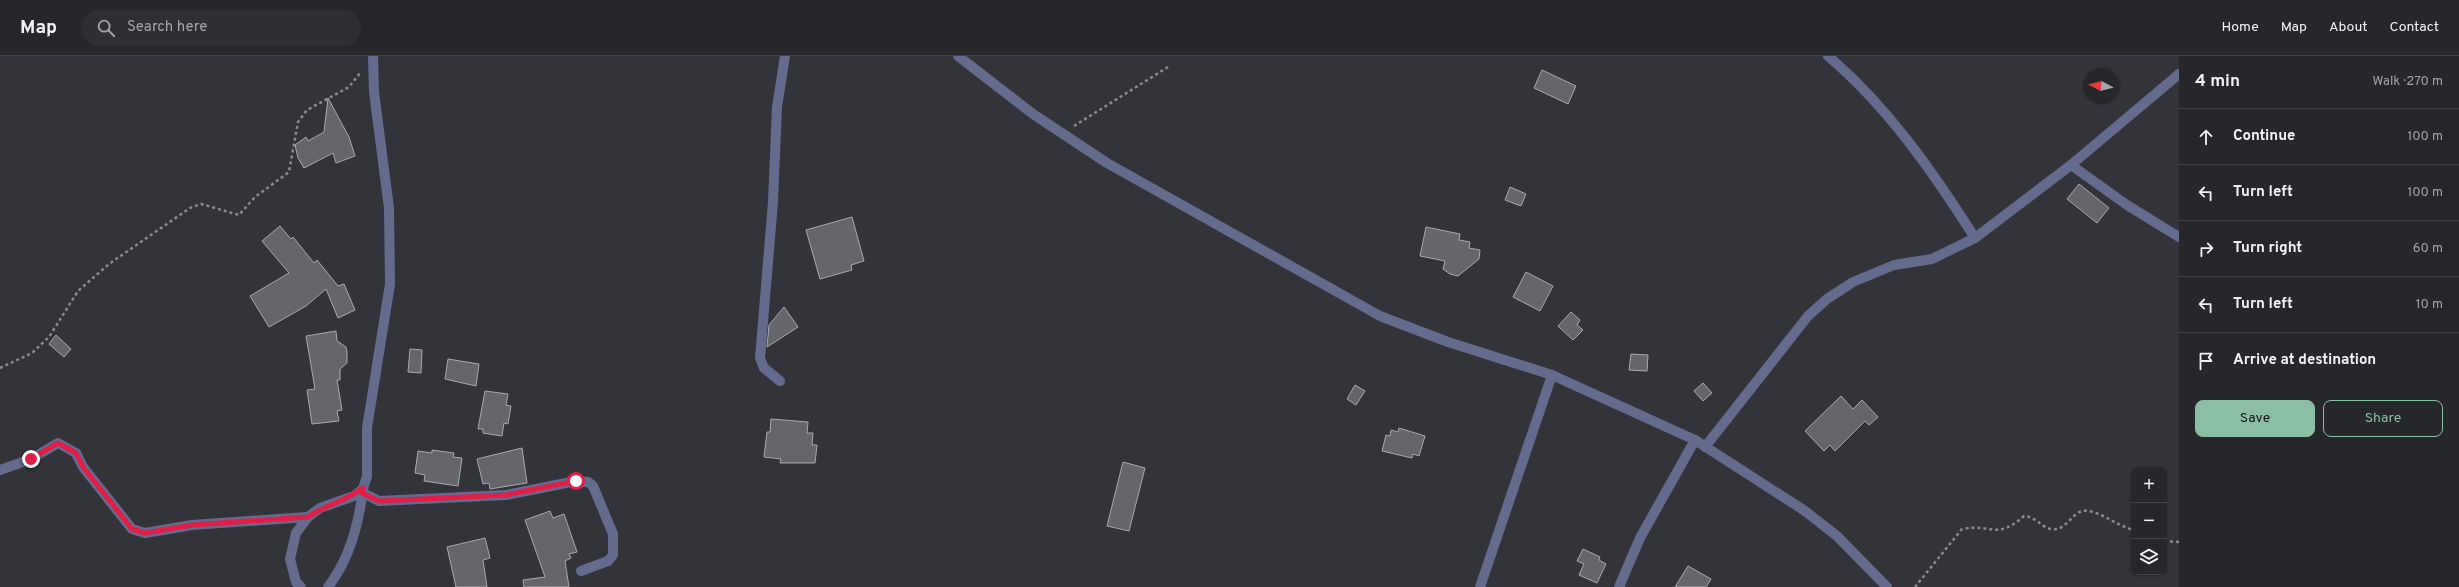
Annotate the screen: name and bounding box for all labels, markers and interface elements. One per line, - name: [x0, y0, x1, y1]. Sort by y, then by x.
- search box: [81, 10, 361, 46]
- text: Map: [20, 16, 57, 40]
- icon: search: [95, 17, 117, 39]
- text: Search here: [127, 18, 207, 37]
- text: Home: [2222, 19, 2259, 36]
- text: Map: [2281, 19, 2307, 36]
- text: About: [2329, 19, 2368, 36]
- text: Contact: [2390, 19, 2439, 36]
- north arrow: [2083, 68, 2119, 104]
- text: 4 min: [2195, 71, 2240, 93]
- text: Walk · 270 m: [2373, 74, 2443, 90]
- icon: ahead: [2195, 126, 2217, 148]
- text: Continue: [2233, 127, 2295, 146]
- text: 100 m: [2407, 129, 2443, 145]
- icon: left: [2195, 182, 2217, 204]
- text: Turn left: [2233, 183, 2293, 202]
- text: 100 m: [2407, 185, 2443, 201]
- icon: right: [2195, 238, 2217, 260]
- text: Turn right: [2233, 239, 2302, 258]
- text: 60 m: [2413, 241, 2443, 257]
- icon: left: [2195, 294, 2217, 316]
- text: Turn left: [2233, 295, 2293, 314]
- text: 10 m: [2416, 297, 2443, 313]
- icon: arrive: [2195, 350, 2217, 372]
- text: Arrive at destination: [2233, 351, 2376, 370]
- button: Save: [2195, 400, 2315, 437]
- button: Share: [2323, 400, 2443, 437]
- route end: [22, 450, 40, 468]
- map controls: [2131, 467, 2167, 575]
- button: +: [2131, 467, 2167, 503]
- route start: [567, 472, 585, 490]
- button: −: [2131, 503, 2167, 539]
- button: layers: [2131, 539, 2167, 575]

